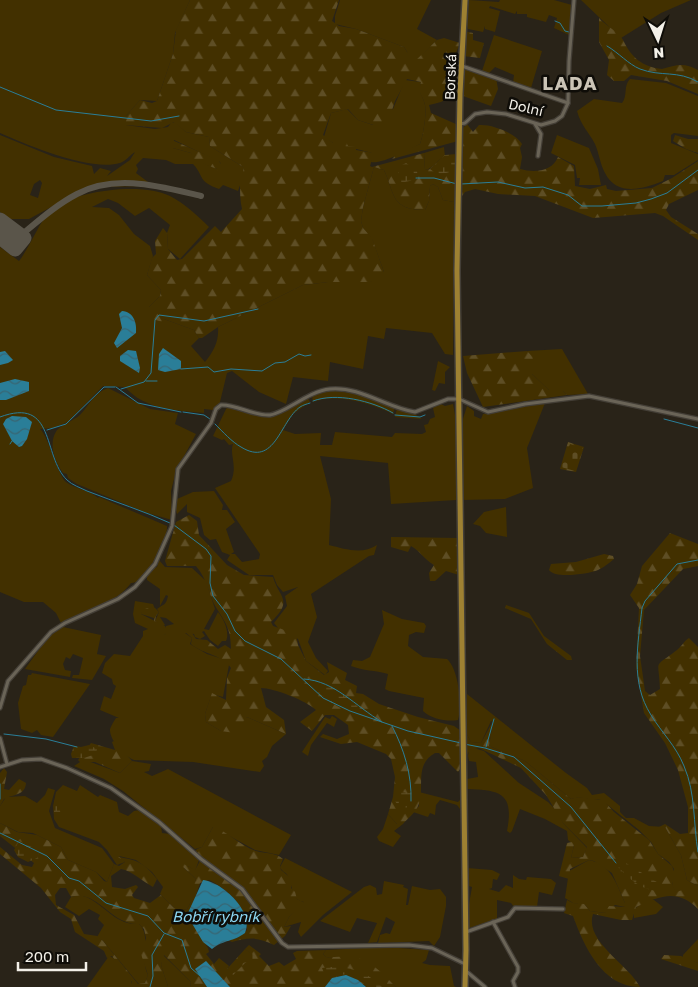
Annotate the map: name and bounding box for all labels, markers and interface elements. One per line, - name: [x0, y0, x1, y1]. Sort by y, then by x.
- north arrow: [633, 15, 683, 65]
- text: N: [653, 45, 665, 62]
- street label: Borská: [441, 54, 459, 100]
- district label: LADA: [542, 71, 598, 94]
- street label: Dolní: [507, 95, 546, 120]
- water label: Bobří rybník: [172, 907, 261, 926]
- scale bar: [18, 940, 85, 972]
- text: 200 m: [25, 947, 69, 965]

